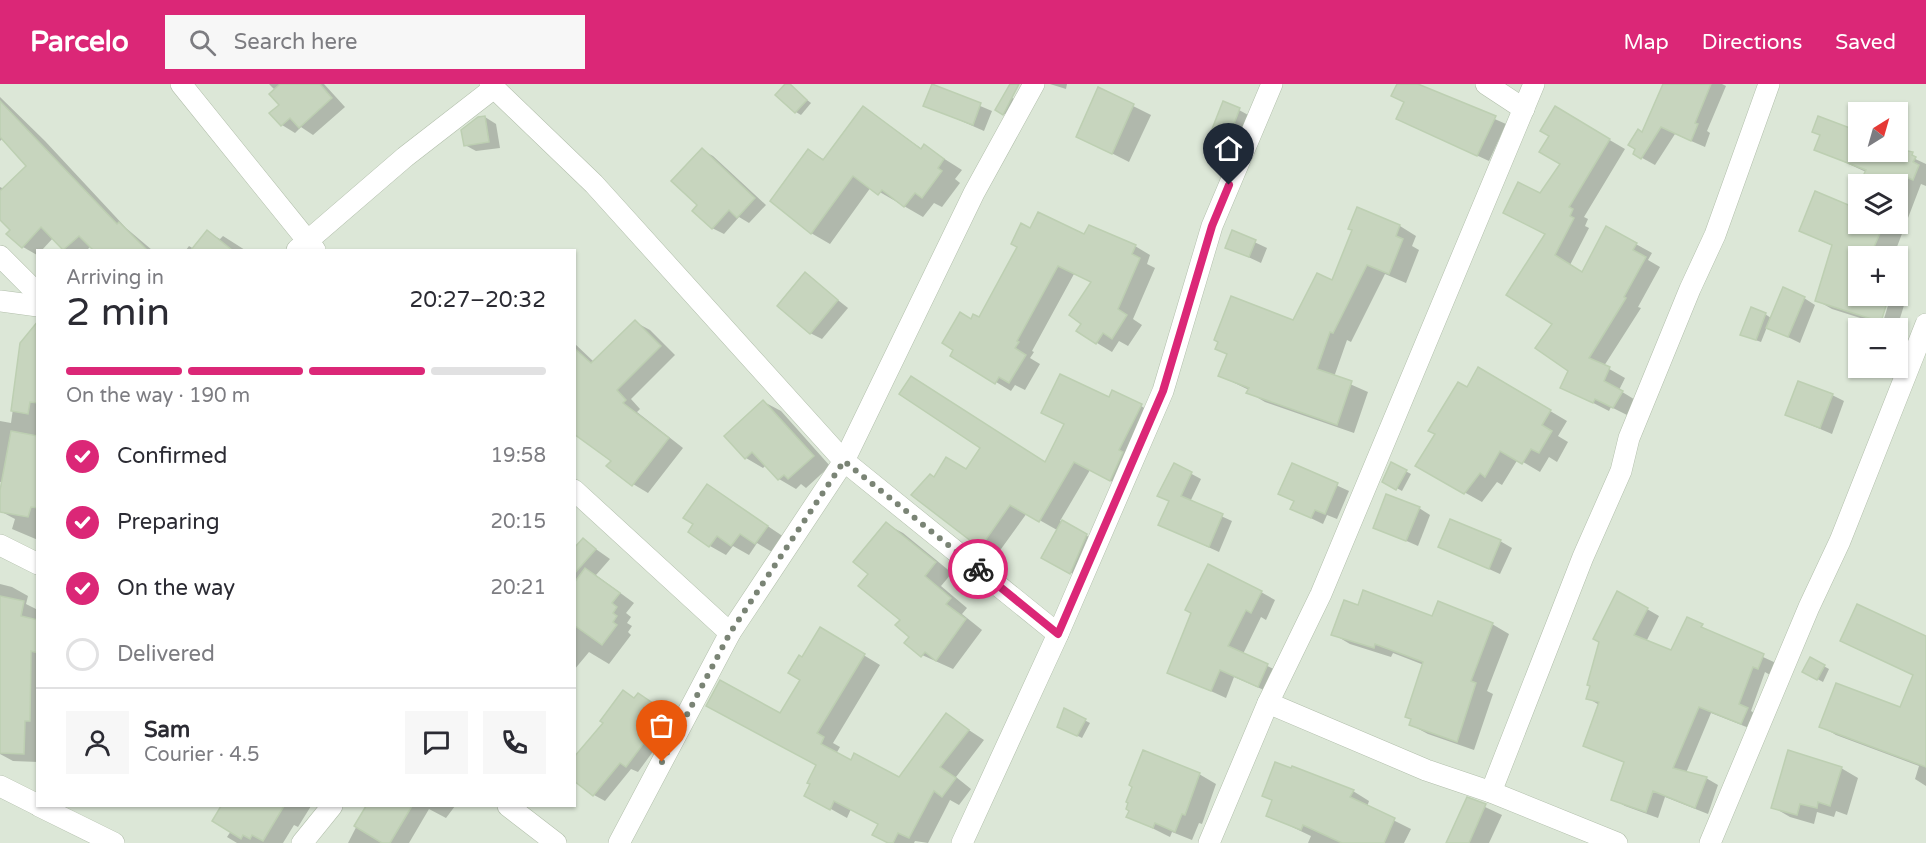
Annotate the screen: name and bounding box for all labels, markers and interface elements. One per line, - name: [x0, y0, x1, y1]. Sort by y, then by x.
- search box: [165, 15, 585, 69]
- text: Parcelo: [30, 25, 129, 59]
- icon: search: [186, 26, 219, 59]
- text: Search here: [234, 29, 358, 55]
- text: Map: [1623, 30, 1669, 55]
- text: Directions: [1702, 30, 1802, 55]
- text: Saved: [1835, 30, 1896, 55]
- north arrow: [1848, 102, 1908, 162]
- map controls: [1848, 102, 1908, 378]
- pin: [1203, 123, 1254, 185]
- icon: home: [1212, 132, 1245, 165]
- button: layers: [1848, 174, 1908, 234]
- button: +: [1848, 246, 1908, 306]
- text: Arriving in: [66, 266, 164, 290]
- text: 20:27–20:32: [409, 287, 546, 313]
- text: 2 min: [66, 289, 170, 336]
- button: −: [1848, 318, 1908, 378]
- text: On the way · 190 m: [66, 384, 250, 408]
- icon: check: [66, 440, 99, 473]
- text: Confirmed: [117, 443, 227, 469]
- text: 19:58: [491, 444, 546, 468]
- icon: check: [66, 506, 99, 539]
- text: Preparing: [117, 509, 220, 535]
- text: 20:15: [491, 510, 546, 534]
- courier: [948, 539, 1008, 599]
- icon: bike: [962, 553, 995, 586]
- icon: check: [66, 572, 99, 605]
- text: On the way: [117, 575, 235, 601]
- text: 20:21: [491, 576, 546, 600]
- text: Delivered: [117, 641, 215, 667]
- pin: [636, 700, 687, 762]
- icon: bag: [645, 709, 678, 742]
- button: person: [66, 711, 129, 774]
- button: chat: [405, 711, 468, 774]
- button: phone: [483, 711, 546, 774]
- text: Sam: [144, 717, 190, 743]
- text: Courier · 4.5: [144, 743, 259, 767]

